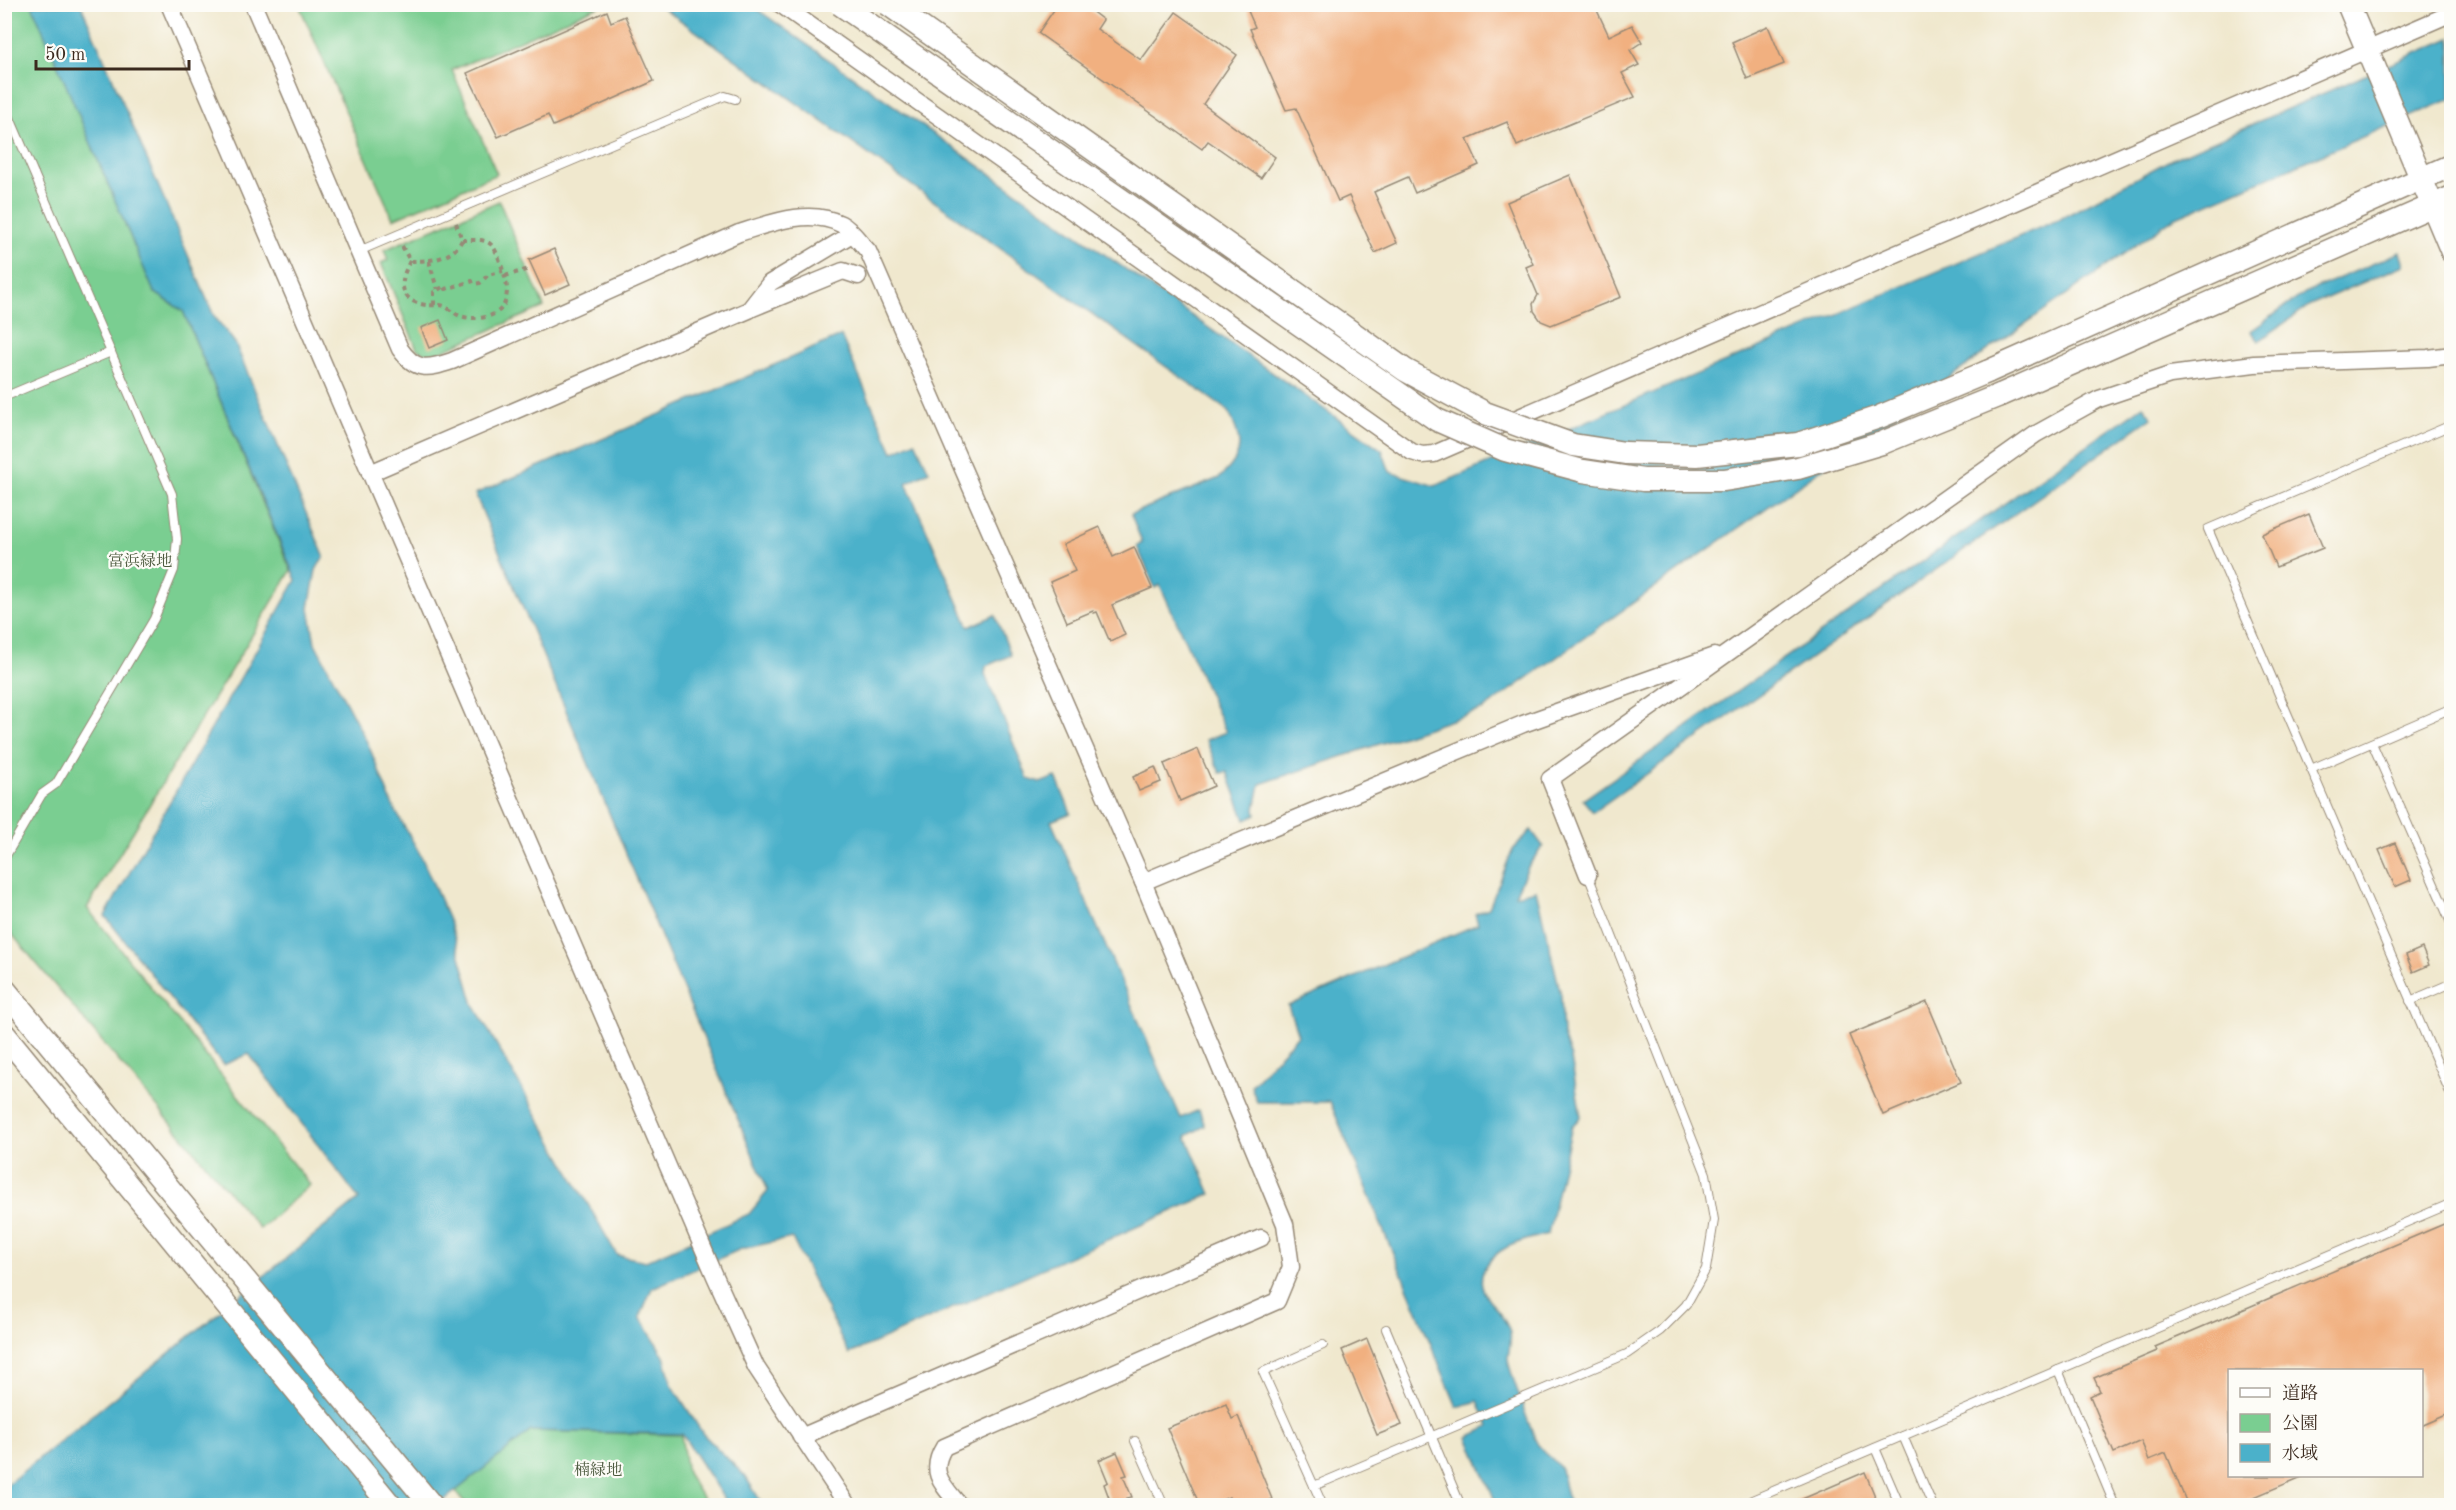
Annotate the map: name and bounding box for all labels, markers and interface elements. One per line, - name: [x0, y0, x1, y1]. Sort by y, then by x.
- scale bar: [36, 33, 189, 71]
- text: 50 m: [45, 46, 85, 64]
- park label: 富浜緑地: [108, 552, 172, 570]
- legend: [2228, 1369, 2423, 1477]
- text: 道路: [2282, 1383, 2318, 1403]
- text: 公園: [2282, 1414, 2318, 1433]
- text: 水域: [2282, 1443, 2318, 1463]
- park label: 楠緑地: [574, 1461, 622, 1479]

